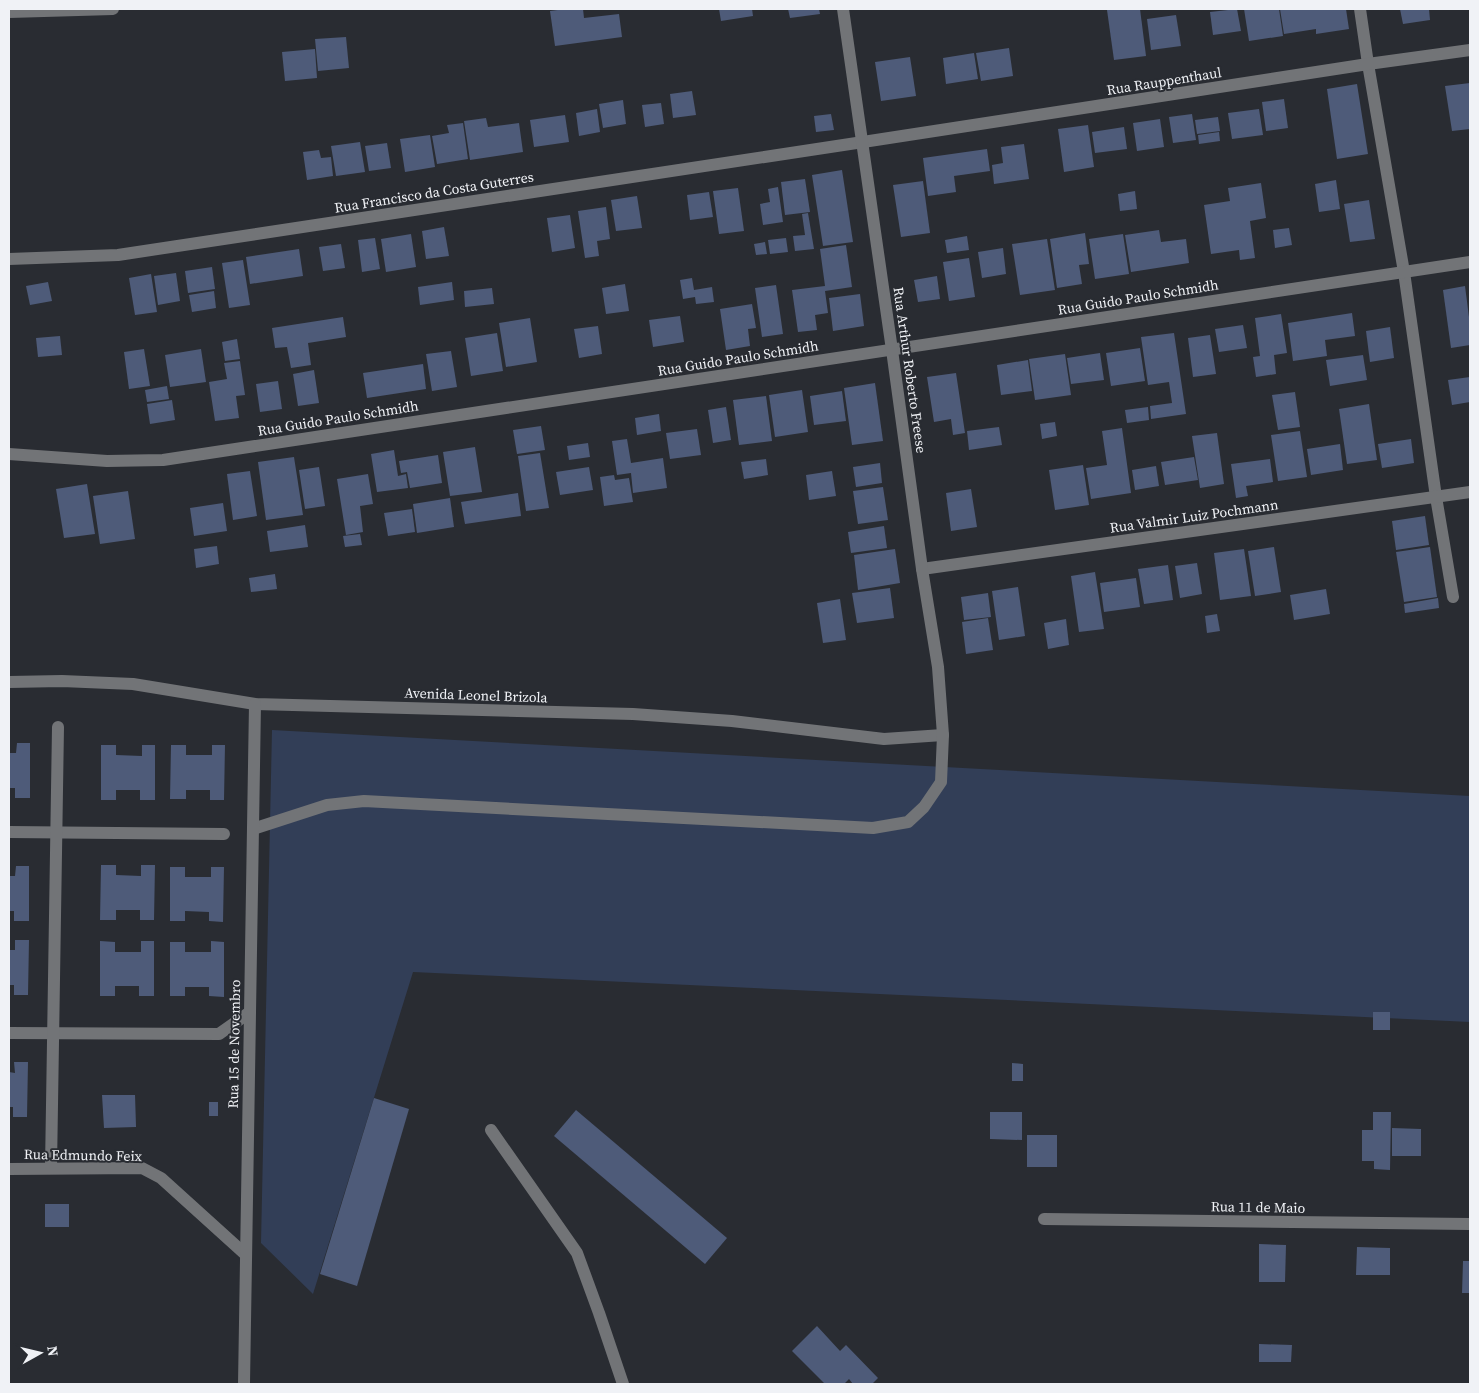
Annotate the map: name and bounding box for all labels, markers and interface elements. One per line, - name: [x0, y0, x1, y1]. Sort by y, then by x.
- street label: Rua Rauppenthaul: [1105, 62, 1223, 100]
- street label: Rua Francisco da Costa Guterres: [333, 166, 535, 218]
- street label: Rua Guido Paulo Schmidh: [1056, 274, 1220, 320]
- street label: Rua Arthur Roberto Freese: [888, 286, 932, 454]
- street label: Rua Guido Paulo Schmidh: [656, 335, 820, 381]
- street label: Rua Guido Paulo Schmidh: [256, 395, 420, 441]
- street label: Rua Valmir Luiz Pochmann: [1108, 494, 1280, 538]
- street label: Avenida Leonel Brizola: [404, 683, 549, 708]
- street label: Rua 15 de Novembro: [223, 979, 245, 1109]
- street label: Rua Edmundo Feix: [24, 1144, 143, 1166]
- street label: Rua 11 de Maio: [1211, 1196, 1306, 1218]
- north arrow: [15, 1328, 65, 1378]
- text: N: [42, 1345, 63, 1358]

